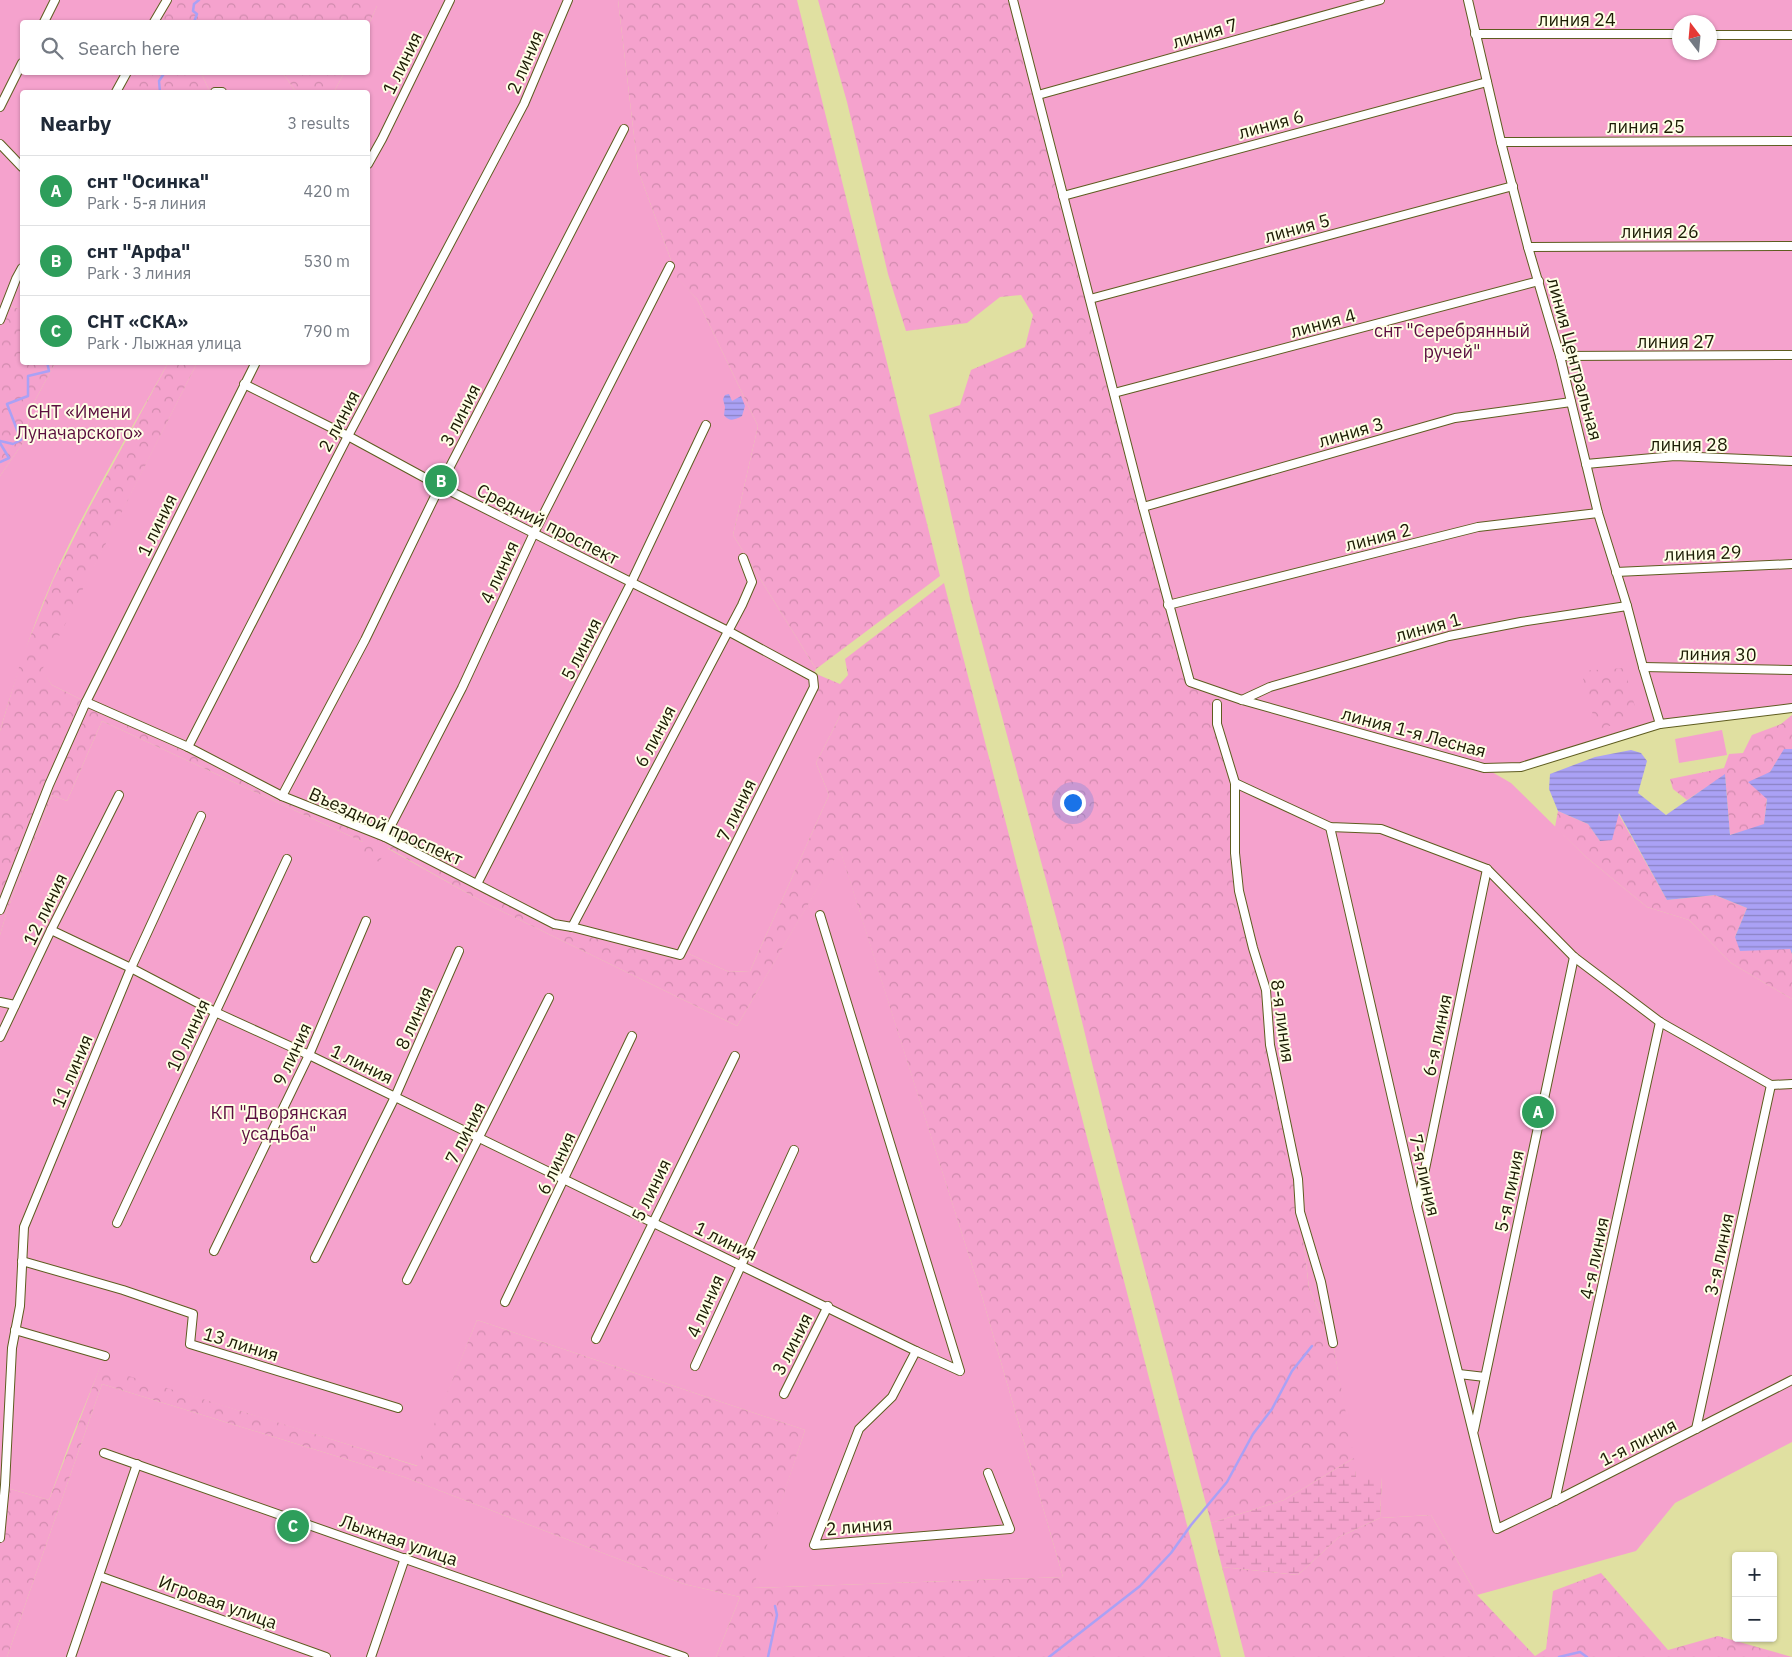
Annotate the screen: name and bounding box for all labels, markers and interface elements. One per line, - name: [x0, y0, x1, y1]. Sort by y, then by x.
- street label: линия 24: [1538, 8, 1616, 31]
- street label: линия 7: [1170, 13, 1240, 53]
- north arrow: [1672, 15, 1717, 60]
- search box: [20, 20, 370, 75]
- street label: 2 линия: [501, 27, 549, 97]
- street label: 1 линия: [377, 28, 427, 98]
- icon: search: [38, 34, 66, 62]
- text: Search here: [78, 36, 180, 60]
- street label: линия 6: [1236, 104, 1306, 144]
- text: Nearby: [40, 109, 111, 137]
- text: 3 results: [287, 113, 350, 133]
- street label: линия 25: [1607, 115, 1685, 138]
- text: снт "Осинка": [87, 169, 209, 193]
- text: A: [51, 181, 61, 201]
- text: 420 m: [303, 181, 350, 201]
- text: Park · 5-я линия: [87, 193, 206, 213]
- street label: линия 5: [1262, 208, 1332, 248]
- street label: линия 26: [1621, 220, 1699, 243]
- text: снт "Арфа": [87, 239, 190, 263]
- text: B: [51, 251, 61, 271]
- text: 530 m: [303, 251, 350, 271]
- text: Park · 3 линия: [87, 263, 191, 283]
- street label: линия Центральная: [1542, 275, 1608, 443]
- street label: линия 4: [1288, 303, 1358, 343]
- text: СНТ «СКА»: [87, 309, 188, 333]
- park label: снт "Серебрянный ручей": [1374, 319, 1530, 363]
- text: C: [51, 321, 61, 341]
- text: 790 m: [303, 321, 350, 341]
- street label: линия 27: [1637, 330, 1715, 353]
- text: Park · Лыжная улица: [87, 333, 242, 353]
- street label: 3 линия: [435, 380, 485, 450]
- street label: 2 линия: [313, 386, 365, 456]
- park label: СНТ «Имени Луначарского»: [16, 400, 142, 444]
- street label: линия 3: [1316, 412, 1386, 452]
- street label: линия 28: [1650, 433, 1728, 456]
- pin: B: [425, 462, 457, 500]
- street label: Средний проспект: [473, 478, 623, 570]
- street label: 1 линия: [132, 490, 182, 560]
- street label: линия 2: [1343, 518, 1413, 556]
- street label: 4 линия: [475, 537, 523, 607]
- street label: линия 29: [1664, 540, 1742, 566]
- street label: линия 1: [1393, 607, 1463, 647]
- street label: 5 линия: [556, 614, 606, 684]
- street label: линия 30: [1679, 642, 1757, 666]
- street label: 6 линия: [629, 701, 681, 771]
- street label: линия 1-я Лесная: [1339, 702, 1489, 762]
- street label: 7 линия: [711, 775, 761, 845]
- street label: Въездной проспект: [305, 782, 467, 870]
- your location: [1060, 790, 1086, 816]
- street label: 12 линия: [18, 869, 72, 949]
- street label: 8-я линия: [1266, 978, 1300, 1064]
- street label: 8 линия: [390, 983, 438, 1053]
- street label: 6-я линия: [1417, 992, 1457, 1078]
- street label: 10 линия: [161, 995, 215, 1075]
- street label: 9 линия: [268, 1019, 316, 1089]
- street label: 11 линия: [46, 1031, 98, 1111]
- street label: 1 линия: [327, 1039, 397, 1089]
- pin: A: [1522, 1093, 1554, 1131]
- street label: 7 линия: [440, 1098, 490, 1168]
- park label: КП "Дворянская усадьба": [211, 1101, 347, 1145]
- street label: 6 линия: [532, 1128, 580, 1198]
- street label: 7-я линия: [1404, 1132, 1446, 1218]
- street label: 5-я линия: [1489, 1148, 1529, 1234]
- street label: 5 линия: [626, 1155, 676, 1225]
- street label: 3-я линия: [1699, 1211, 1739, 1297]
- street label: 4-я линия: [1574, 1215, 1614, 1301]
- street label: 1 линия: [691, 1216, 761, 1266]
- street label: 4 линия: [681, 1271, 729, 1341]
- street label: 3 линия: [767, 1309, 817, 1379]
- street label: 13 линия: [201, 1322, 281, 1366]
- street label: 1-я линия: [1596, 1413, 1680, 1471]
- pin: C: [277, 1507, 309, 1545]
- street label: Лыжная улица: [337, 1509, 461, 1571]
- street label: 2 линия: [825, 1512, 893, 1540]
- map controls: [1732, 1552, 1777, 1642]
- button: +: [1732, 1552, 1777, 1597]
- street label: Игровая улица: [156, 1570, 281, 1634]
- button: −: [1732, 1597, 1777, 1642]

